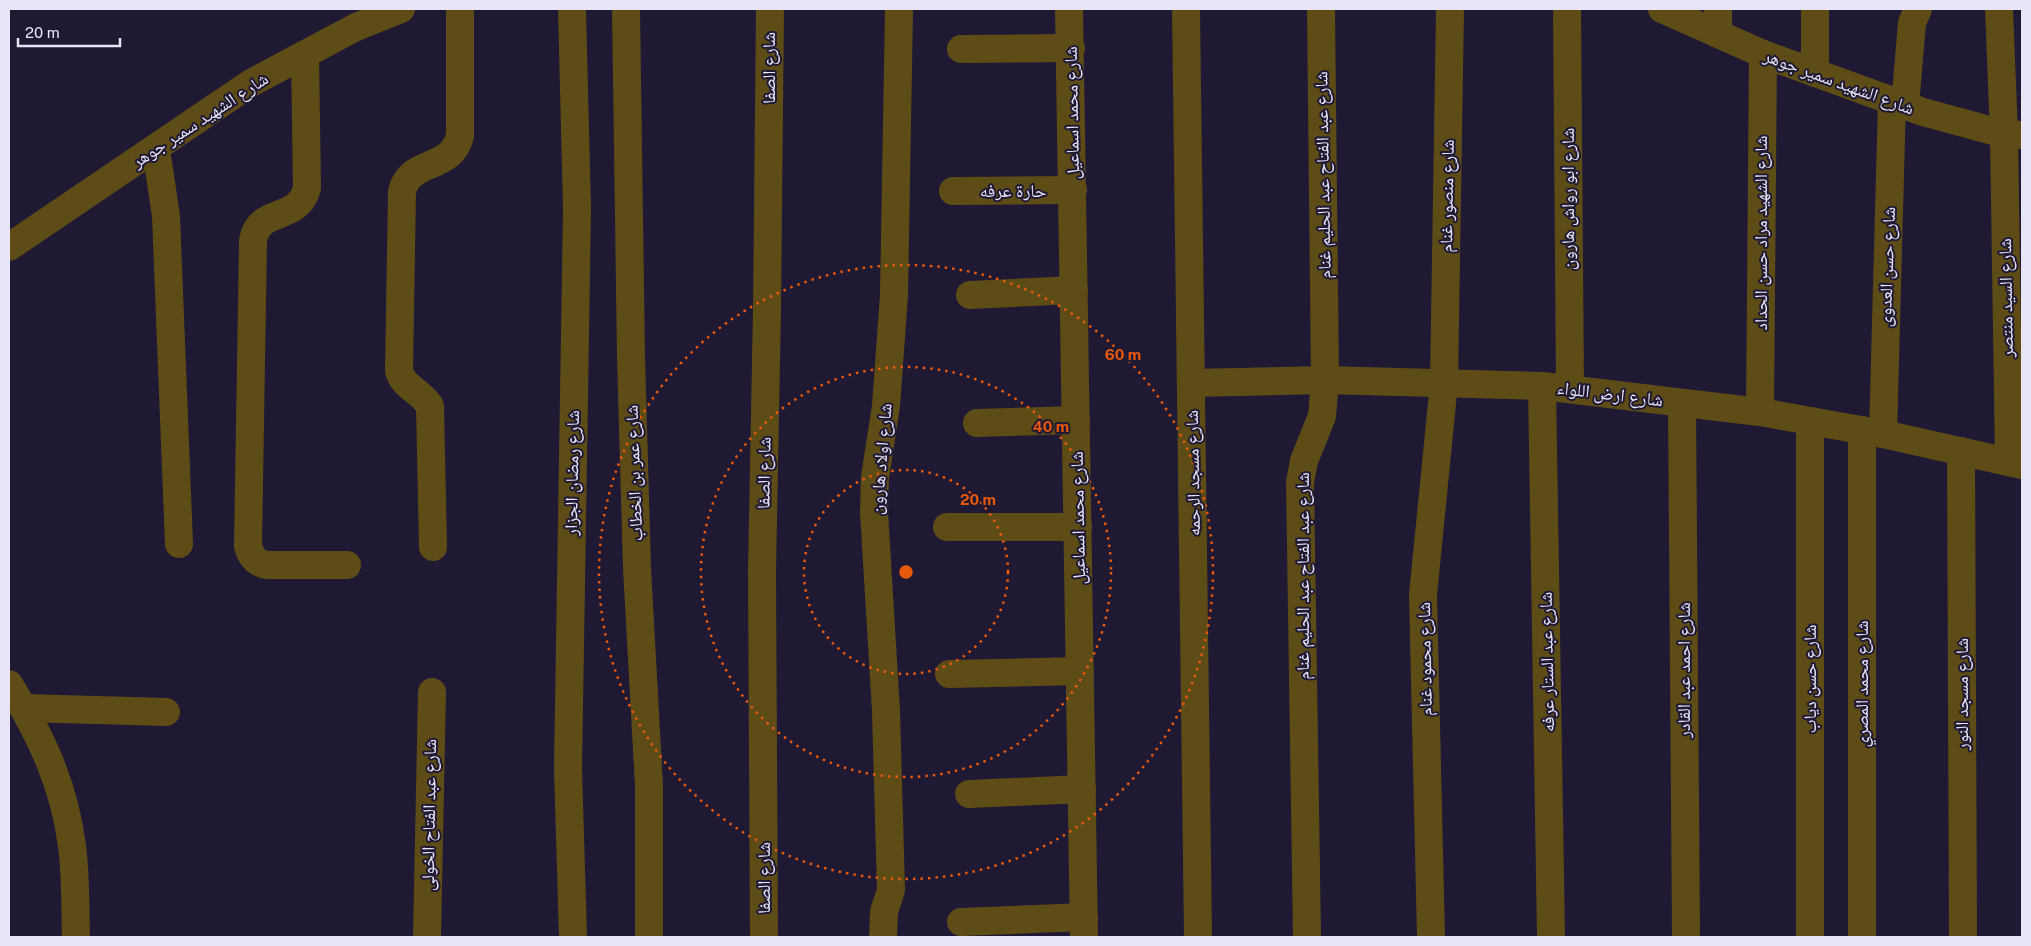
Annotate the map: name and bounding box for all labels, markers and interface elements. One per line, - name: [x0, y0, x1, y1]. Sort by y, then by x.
- scale bar: [18, 15, 120, 47]
- text: 20 m: [25, 24, 60, 41]
- street label: شارع الصفا: [758, 32, 780, 104]
- street label: شارع الشهيد سمير جوهر: [1760, 44, 1917, 119]
- street label: شارع محمد اسماعيل: [1060, 46, 1084, 180]
- street label: شارع الشهيد سمير جوهر: [127, 68, 272, 173]
- street label: شارع عبد الفتاح عبد الحليم غنام: [1310, 71, 1337, 279]
- street label: شارع ابو رواش هارون: [1557, 128, 1579, 270]
- street label: شارع الشهيد مراد حسن الحداد: [1750, 135, 1772, 331]
- street label: شارع منصور غنام: [1435, 139, 1460, 253]
- street label: حارة عرفه: [980, 180, 1046, 201]
- street label: شارع حسن العدوى: [1874, 206, 1900, 328]
- street label: شارع السيد منتصر: [1994, 238, 2018, 359]
- text: 60 m: [1105, 346, 1141, 363]
- street label: شارع ارض اللواء: [1556, 377, 1664, 411]
- street label: شارع اولاد هارون: [865, 402, 897, 516]
- street label: شارع عمر بن الخطاب: [621, 404, 647, 542]
- street label: شارع رمضان الجزار: [560, 410, 584, 537]
- street label: شارع مسجد الرحمه: [1181, 410, 1205, 536]
- text: 40 m: [1033, 418, 1069, 435]
- street label: شارع الصفا: [752, 437, 776, 509]
- street label: شارع محمد اسماعيل: [1066, 451, 1090, 585]
- street label: شارع عبد الفتاح عبد الحليم غنام: [1292, 472, 1315, 680]
- text: 20 m: [960, 491, 996, 508]
- centre of rings: [897, 563, 915, 581]
- street label: شارع عبد الستار عرفه: [1535, 592, 1559, 732]
- street label: شارع محمود غنام: [1413, 602, 1438, 716]
- street label: شارع احمد عبد القادر: [1673, 602, 1695, 739]
- street label: شارع محمد المصري: [1851, 620, 1877, 748]
- street label: شارع حسن دياب: [1799, 625, 1821, 733]
- street label: شارع مسجد النور: [1951, 638, 1973, 751]
- street label: شارع عبد الفتاح الخولى: [417, 739, 442, 891]
- street label: شارع الصفا: [753, 842, 775, 914]

